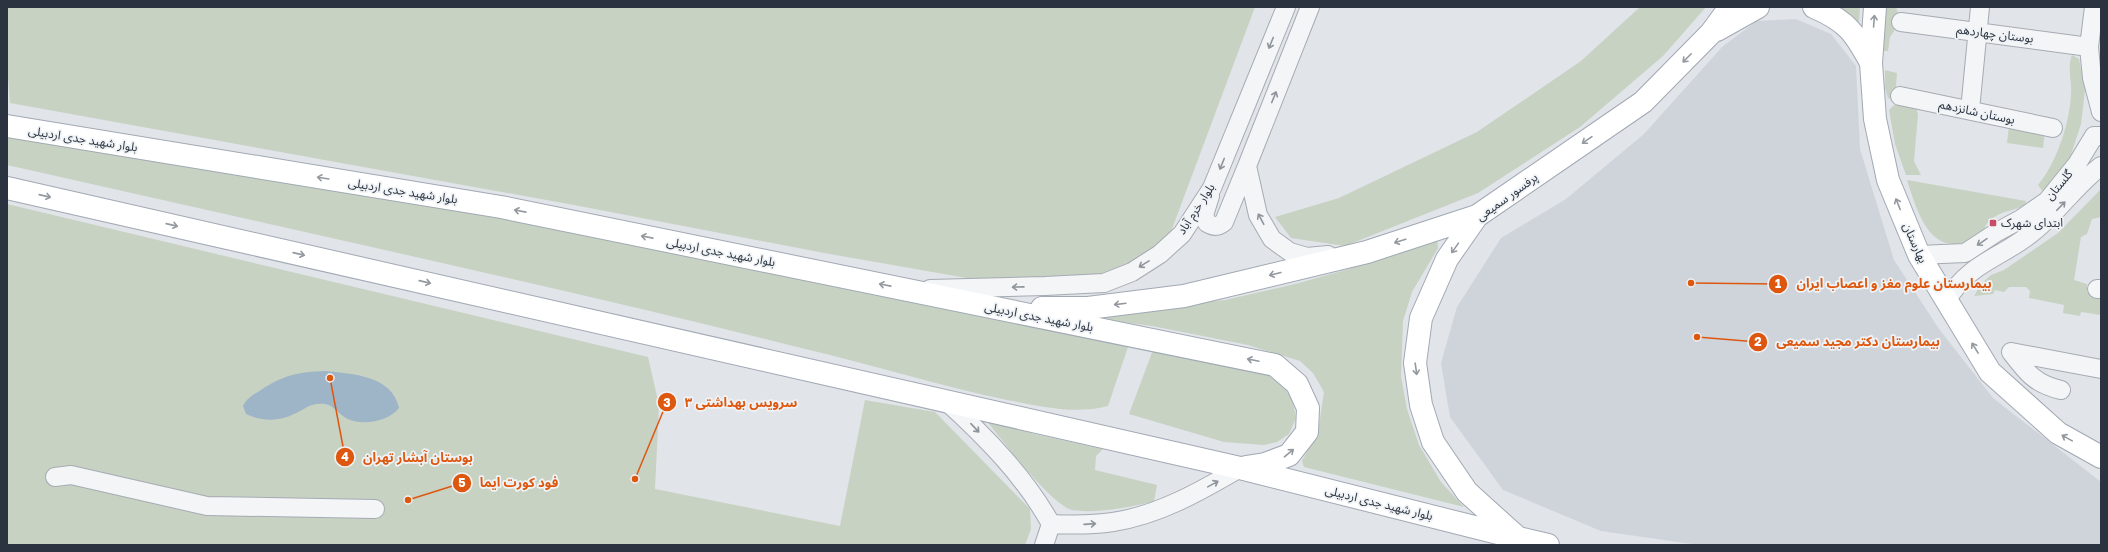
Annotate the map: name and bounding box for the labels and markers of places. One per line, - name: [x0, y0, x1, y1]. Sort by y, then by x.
- place label: ابتدای شهرک: [2001, 215, 2063, 230]
- marker: ابتدای شهرک: [1988, 218, 1998, 228]
- callout: بیمارستان علوم مغز و اعصاب ایران: [1768, 271, 1999, 296]
- callout: بیمارستان دکتر مجید سمیعی: [1748, 329, 1948, 354]
- callout: سرویس بهداشتی ۳: [657, 390, 805, 415]
- callout: بوستان آبشار تهران: [335, 445, 481, 470]
- callout: فود کورت ایما: [452, 470, 566, 495]

